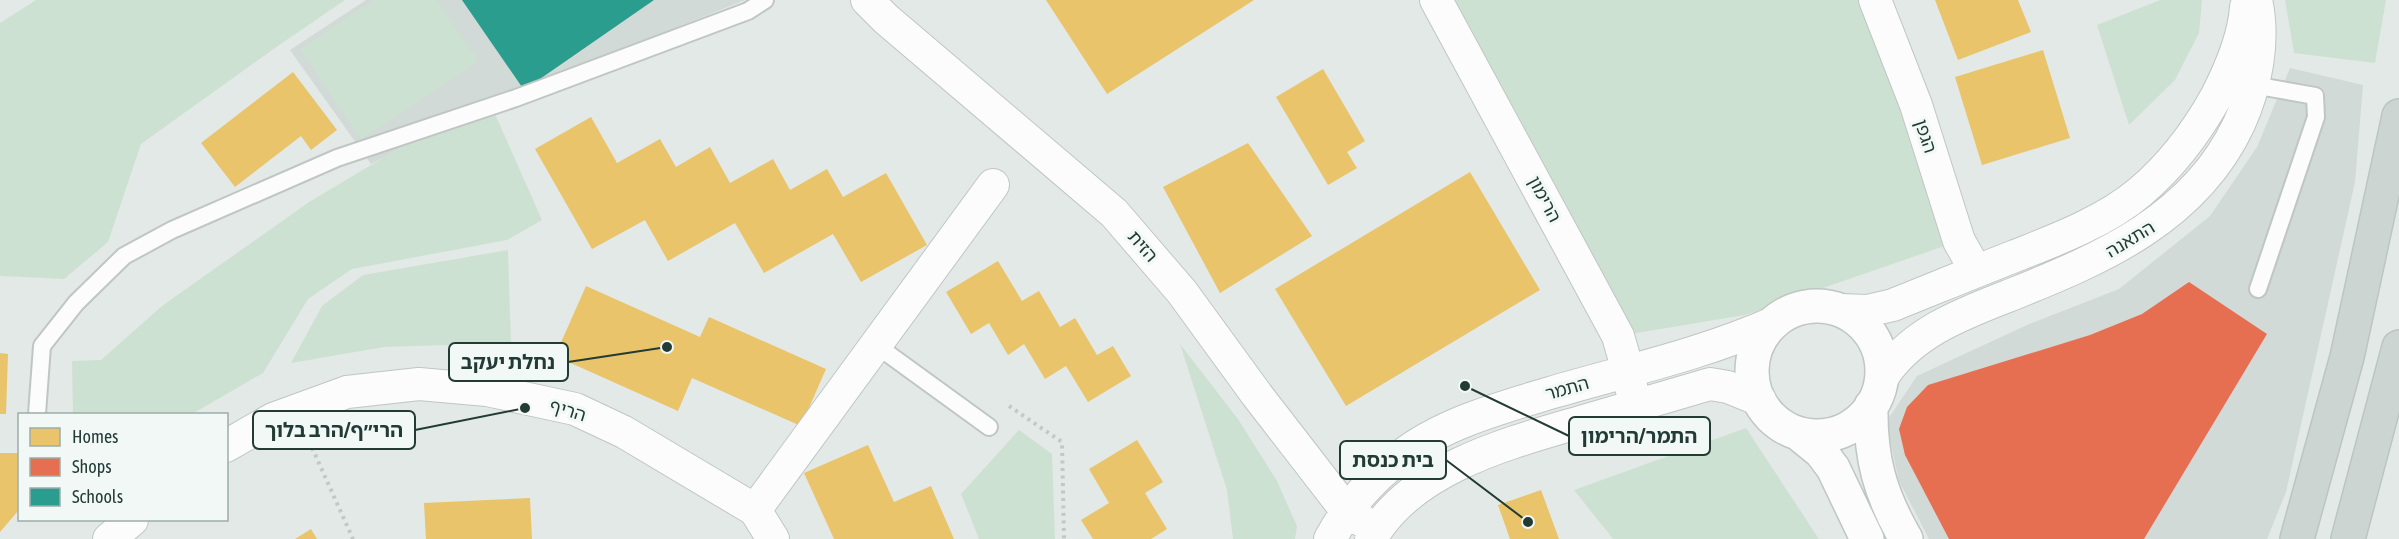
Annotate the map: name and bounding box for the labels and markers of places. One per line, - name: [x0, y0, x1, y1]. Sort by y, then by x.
- callout: נחלת יעקב: [449, 343, 568, 381]
- callout: הרי״ף/הרב בלוך: [253, 411, 415, 449]
- callout: התמר/הרימון: [1569, 417, 1710, 455]
- callout: בית כנסת: [1340, 441, 1446, 479]

